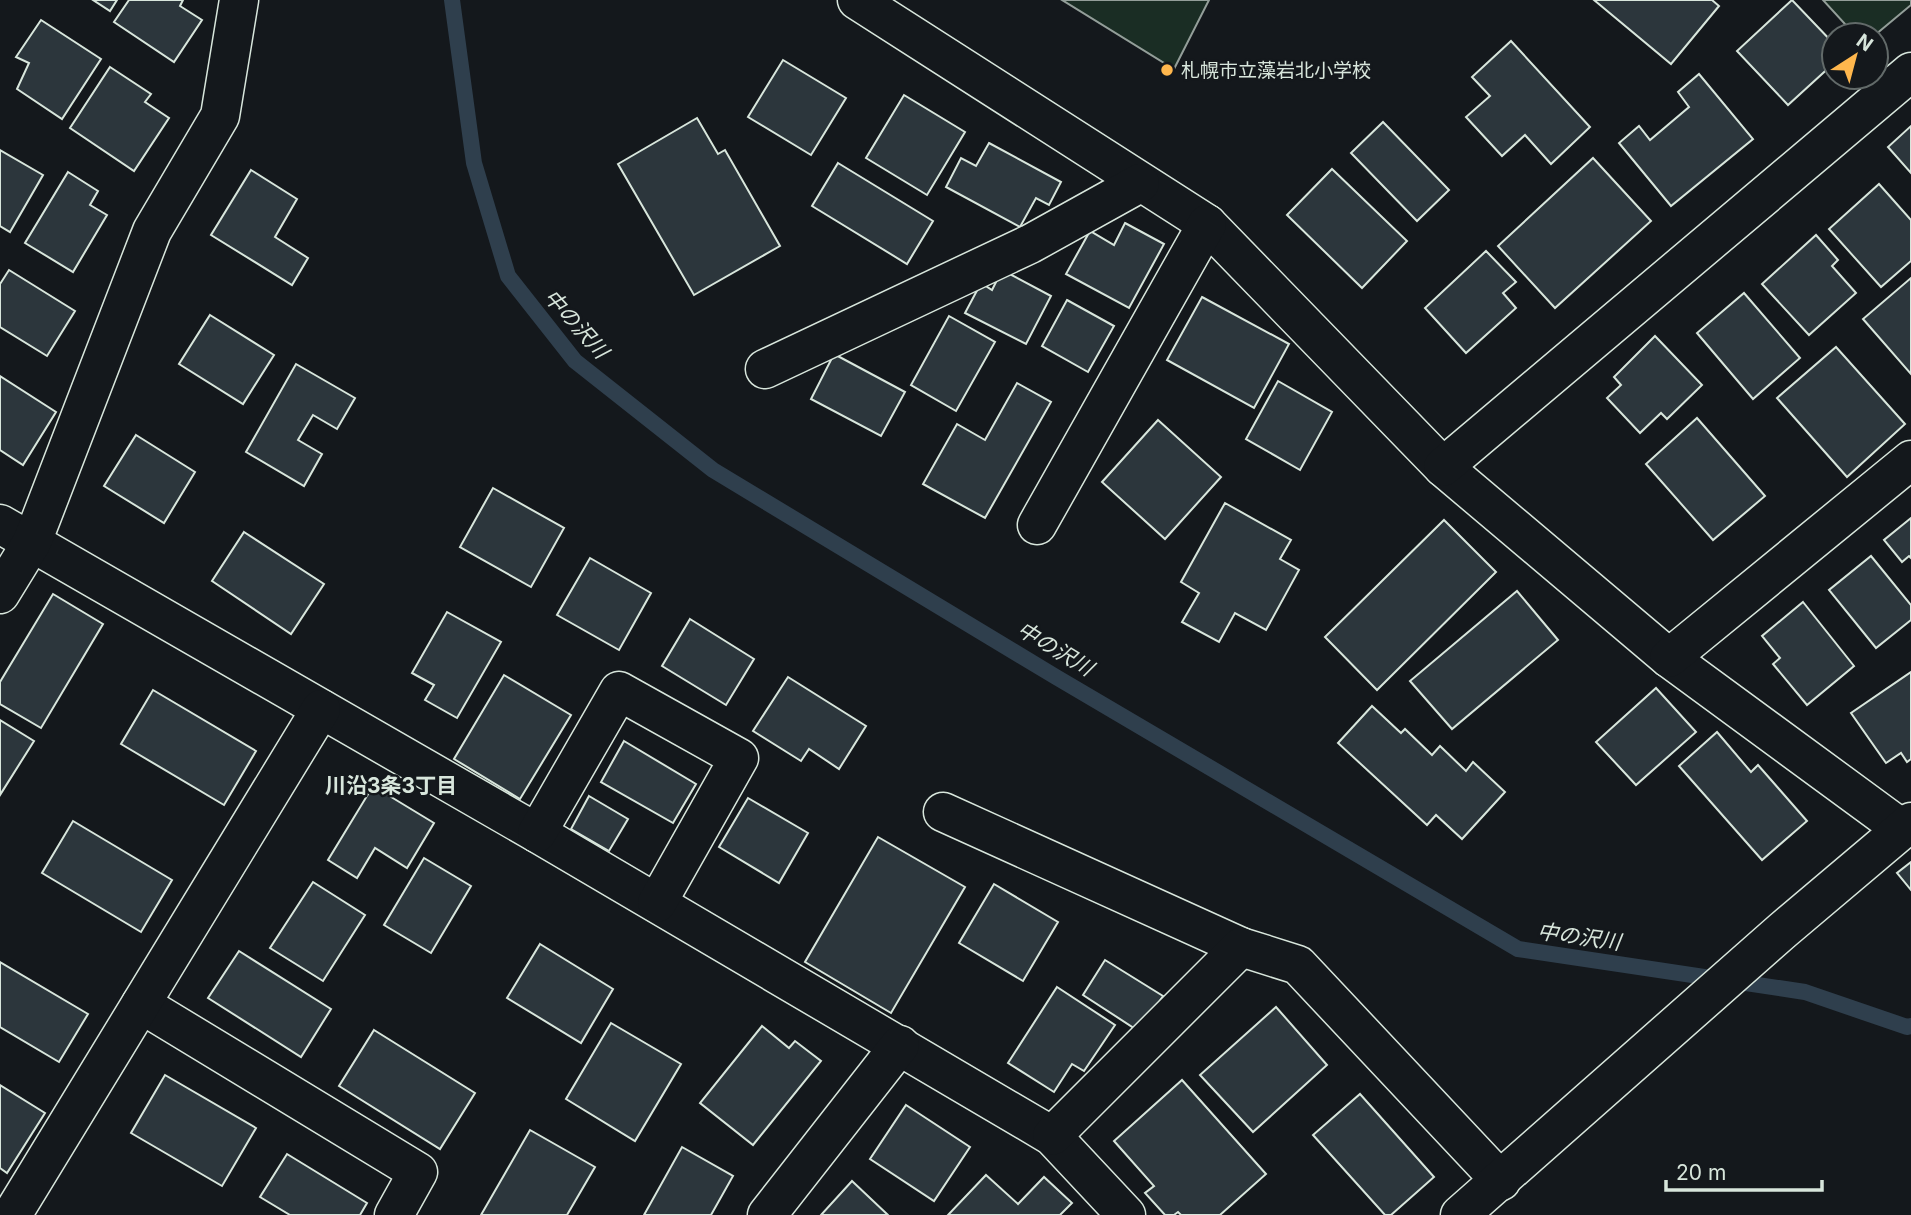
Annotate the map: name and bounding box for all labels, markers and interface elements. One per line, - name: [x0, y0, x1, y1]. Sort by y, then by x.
- north arrow: [1820, 21, 1890, 91]
- text: N: [1852, 29, 1877, 56]
- place label: 札幌市立藻岩北小学校: [1181, 59, 1371, 82]
- marker: 札幌市立藻岩北小学校: [1159, 62, 1175, 78]
- water label: 中の沢川: [539, 284, 615, 365]
- water label: 中の沢川: [1013, 616, 1099, 682]
- district label: 川沿3条3丁目: [325, 773, 457, 798]
- water label: 中の沢川: [1536, 918, 1624, 955]
- scale bar: [1666, 1148, 1822, 1192]
- text: 20 m: [1676, 1160, 1726, 1185]

